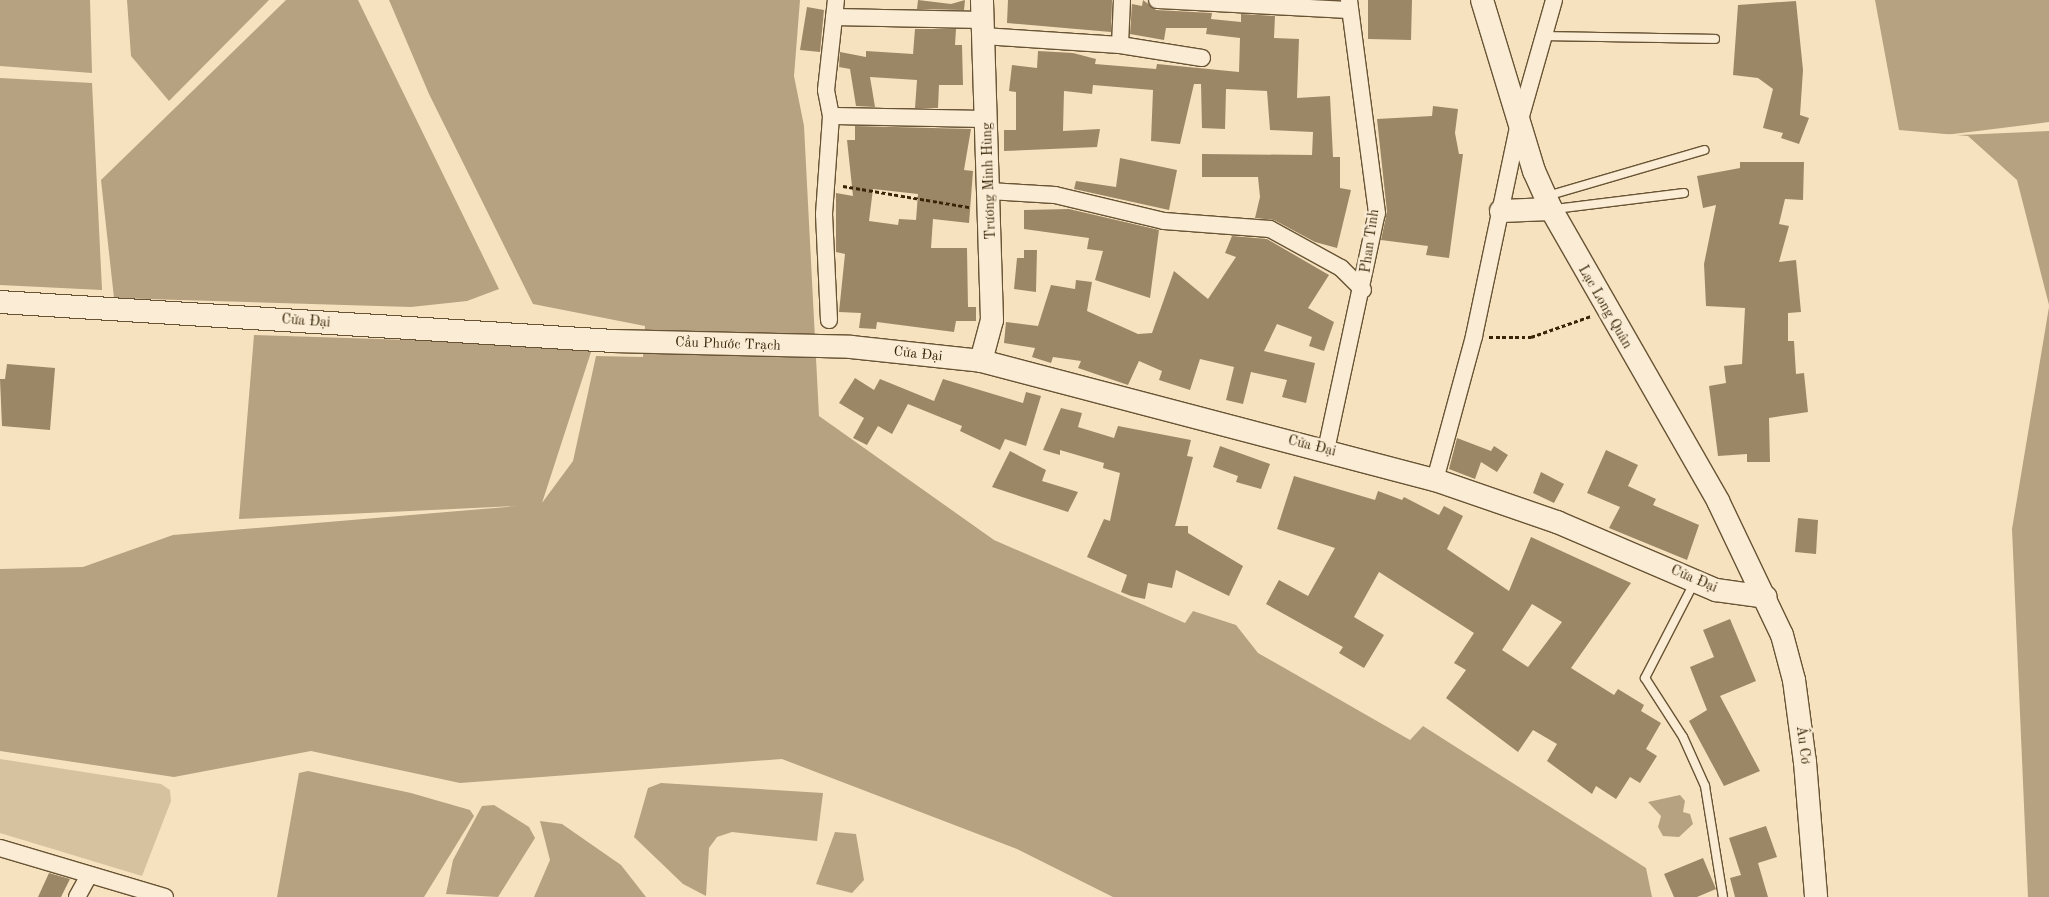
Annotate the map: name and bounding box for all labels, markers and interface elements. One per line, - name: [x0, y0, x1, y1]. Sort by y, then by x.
- street label: Trương Minh Hùng: [979, 122, 999, 240]
- street label: Phan Tình: [1357, 208, 1383, 274]
- street label: Lạc Long Quân: [1574, 262, 1636, 352]
- street label: Cửa Đại: [281, 311, 331, 331]
- street label: Cầu Phước Trạch: [675, 334, 781, 354]
- street label: Cửa Đại: [893, 343, 943, 365]
- street label: Cửa Đại: [1286, 432, 1338, 460]
- street label: Cửa Đại: [1668, 562, 1720, 596]
- street label: Âu Cơ: [1792, 725, 1814, 765]

